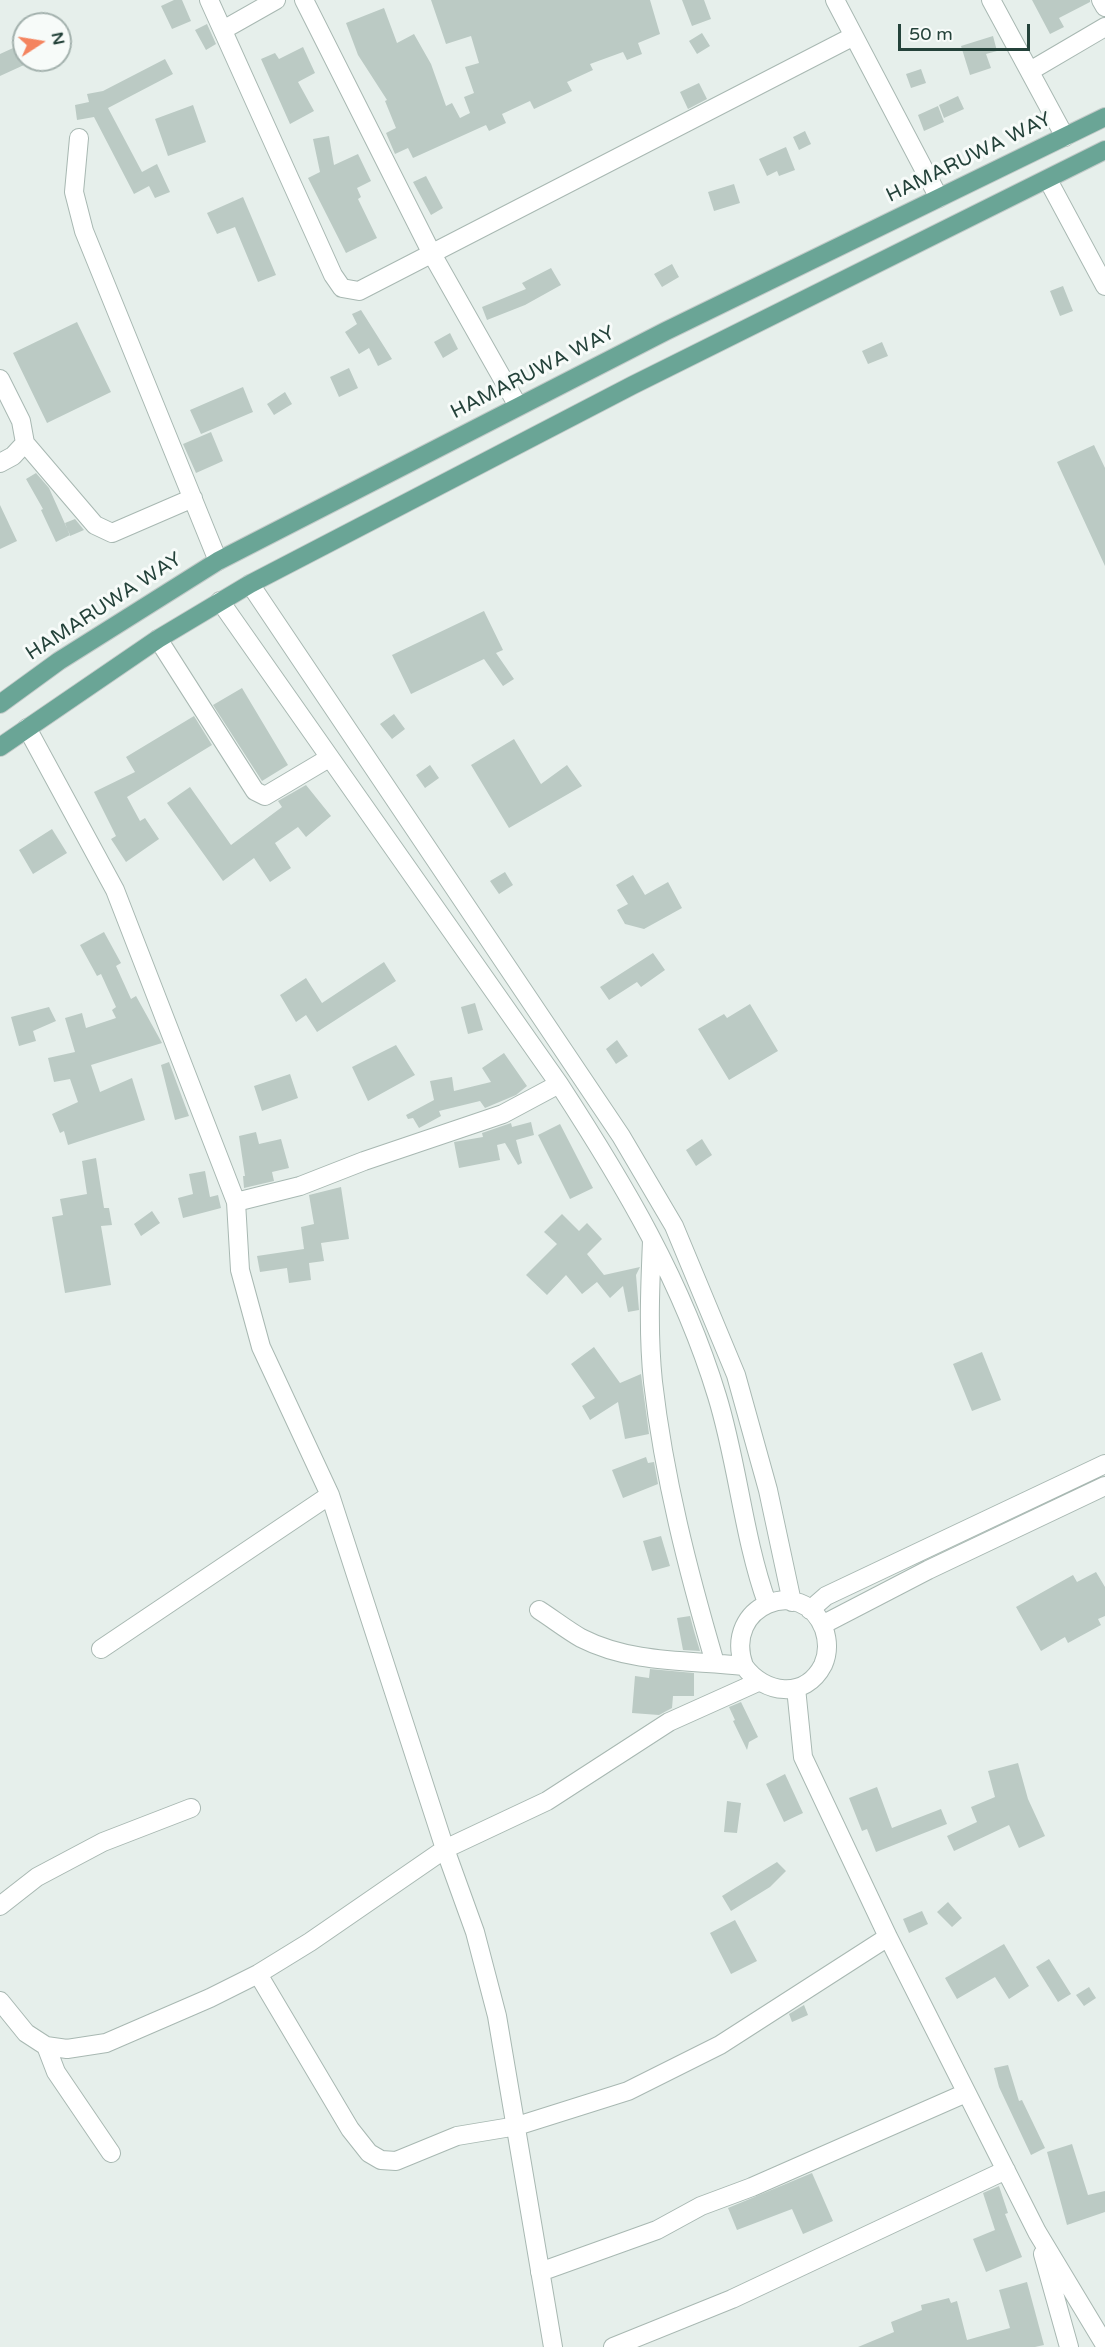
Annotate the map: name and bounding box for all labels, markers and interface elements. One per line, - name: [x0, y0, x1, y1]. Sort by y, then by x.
- north arrow: [12, 12, 72, 72]
- scale bar: [901, 12, 1033, 50]
- text: 50 m: [909, 23, 953, 45]
- text: N: [47, 30, 69, 47]
- street label: HAMARUWA WAY: [883, 108, 1055, 208]
- street label: HAMARUWA WAY: [447, 321, 619, 425]
- street label: HAMARUWA WAY: [22, 548, 186, 666]

